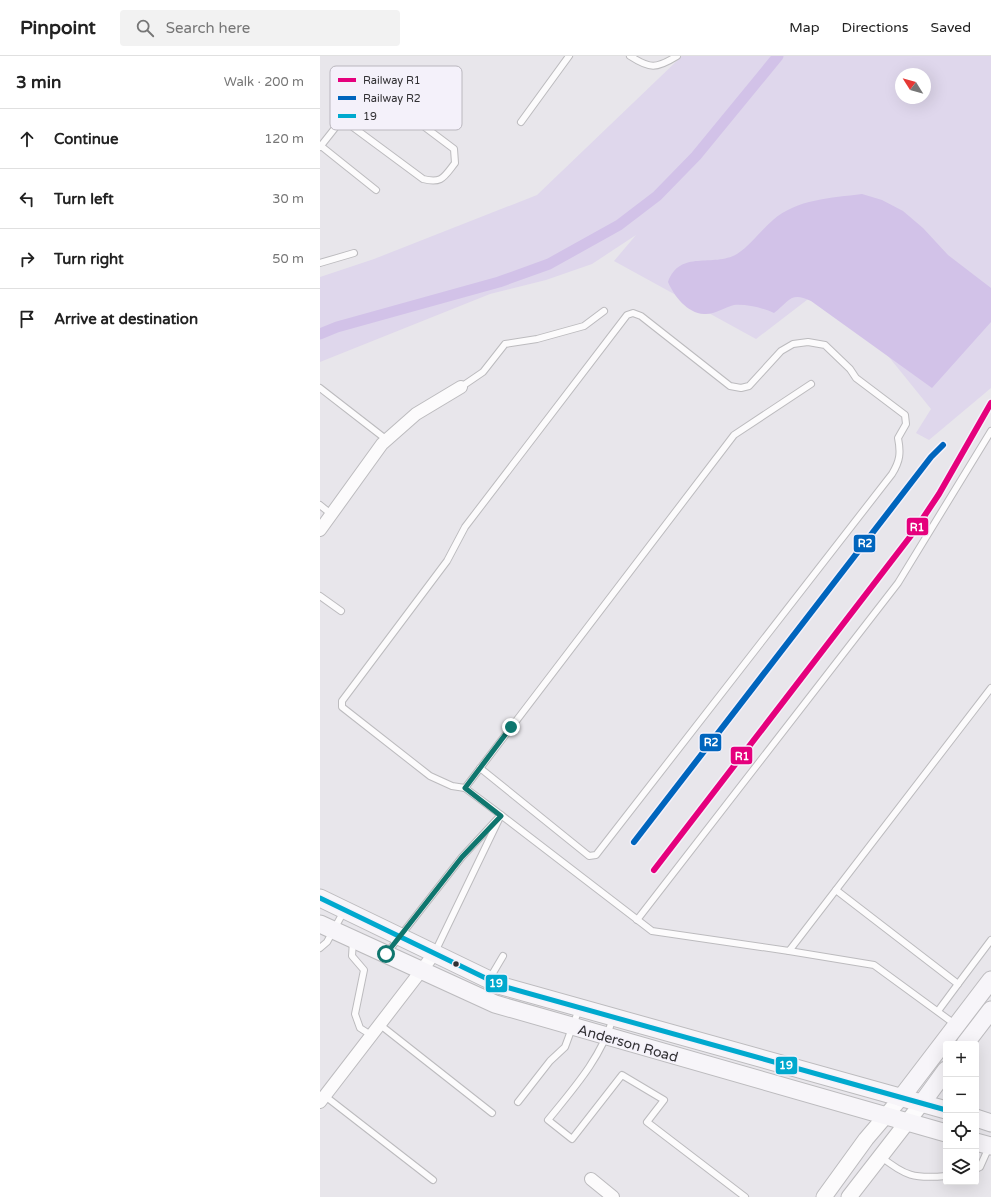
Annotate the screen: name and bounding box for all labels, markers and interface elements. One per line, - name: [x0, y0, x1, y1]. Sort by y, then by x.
- search box: [120, 10, 400, 46]
- text: Pinpoint: [20, 17, 96, 39]
- icon: search: [134, 17, 156, 39]
- text: Search here: [166, 19, 250, 37]
- text: Map: [789, 19, 820, 36]
- text: Directions: [842, 19, 909, 36]
- text: Saved: [931, 19, 971, 36]
- legend: [330, 66, 462, 130]
- north arrow: [895, 68, 931, 104]
- text: 3 min: [16, 72, 61, 93]
- text: Walk · 200 m: [224, 74, 304, 90]
- text: Railway R1: [363, 74, 421, 87]
- text: Railway R2: [363, 92, 421, 105]
- text: 19: [363, 110, 377, 123]
- icon: ahead: [16, 128, 38, 150]
- text: Continue: [54, 130, 118, 148]
- text: 120 m: [264, 131, 304, 147]
- icon: left: [16, 188, 38, 210]
- text: Turn left: [54, 190, 114, 208]
- text: 30 m: [272, 191, 304, 207]
- icon: right: [16, 248, 38, 270]
- text: Turn right: [54, 250, 124, 268]
- text: 50 m: [272, 251, 304, 267]
- icon: arrive: [16, 308, 38, 330]
- text: Arrive at destination: [54, 310, 198, 328]
- line badge: R1: [906, 517, 929, 536]
- text: R1: [910, 521, 924, 534]
- line badge: R2: [853, 534, 876, 553]
- text: R2: [858, 537, 872, 550]
- route end: [502, 718, 520, 736]
- line badge: R2: [699, 733, 722, 752]
- text: R2: [704, 736, 718, 749]
- line badge: R1: [730, 746, 753, 765]
- text: R1: [735, 750, 749, 763]
- route start: [377, 945, 395, 963]
- unlabelled marker: [451, 959, 461, 969]
- line badge: 19: [485, 974, 508, 993]
- text: 19: [489, 977, 503, 990]
- street label: Anderson Road: [576, 1021, 680, 1066]
- map controls: [943, 1041, 979, 1185]
- button: +: [943, 1041, 979, 1077]
- line badge: 19: [775, 1056, 798, 1075]
- text: 19: [779, 1059, 793, 1072]
- button: −: [943, 1077, 979, 1113]
- button: locate: [943, 1113, 979, 1149]
- button: layers: [943, 1149, 979, 1185]

